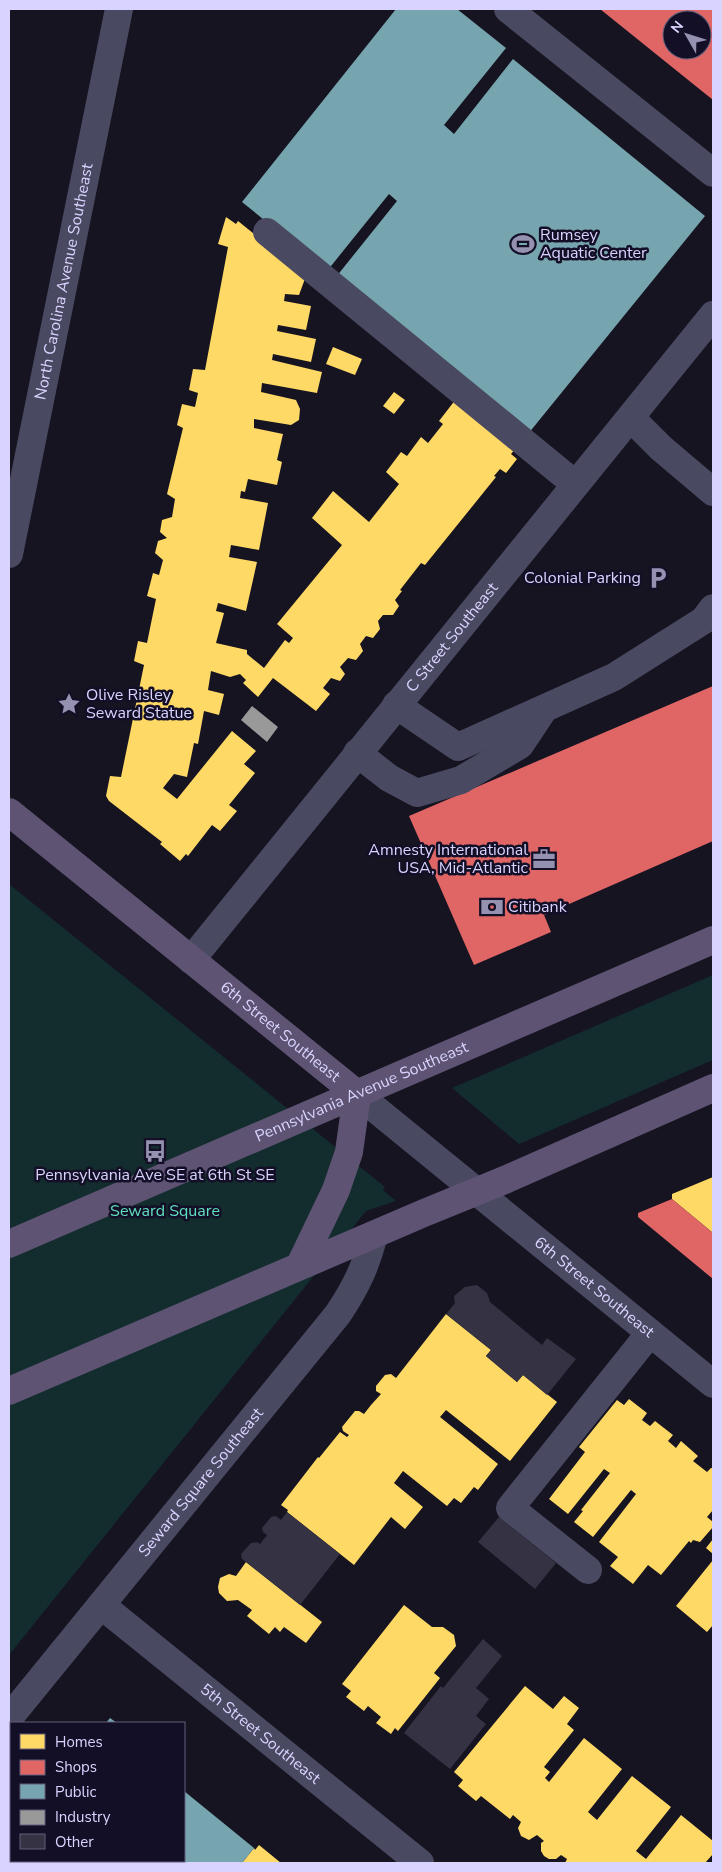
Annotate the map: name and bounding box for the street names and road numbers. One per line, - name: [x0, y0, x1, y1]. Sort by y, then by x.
- street label: North Carolina Avenue Southeast: [29, 161, 99, 402]
- street label: C Street Southeast: [401, 578, 503, 697]
- street label: 6th Street Southeast: [215, 976, 345, 1087]
- street label: Pennsylvania Avenue Southeast: [252, 1036, 472, 1147]
- street label: 6th Street Southeast: [530, 1232, 659, 1343]
- street label: Seward Square Southeast: [133, 1403, 269, 1562]
- street label: 5th Street Southeast: [196, 1679, 326, 1790]

